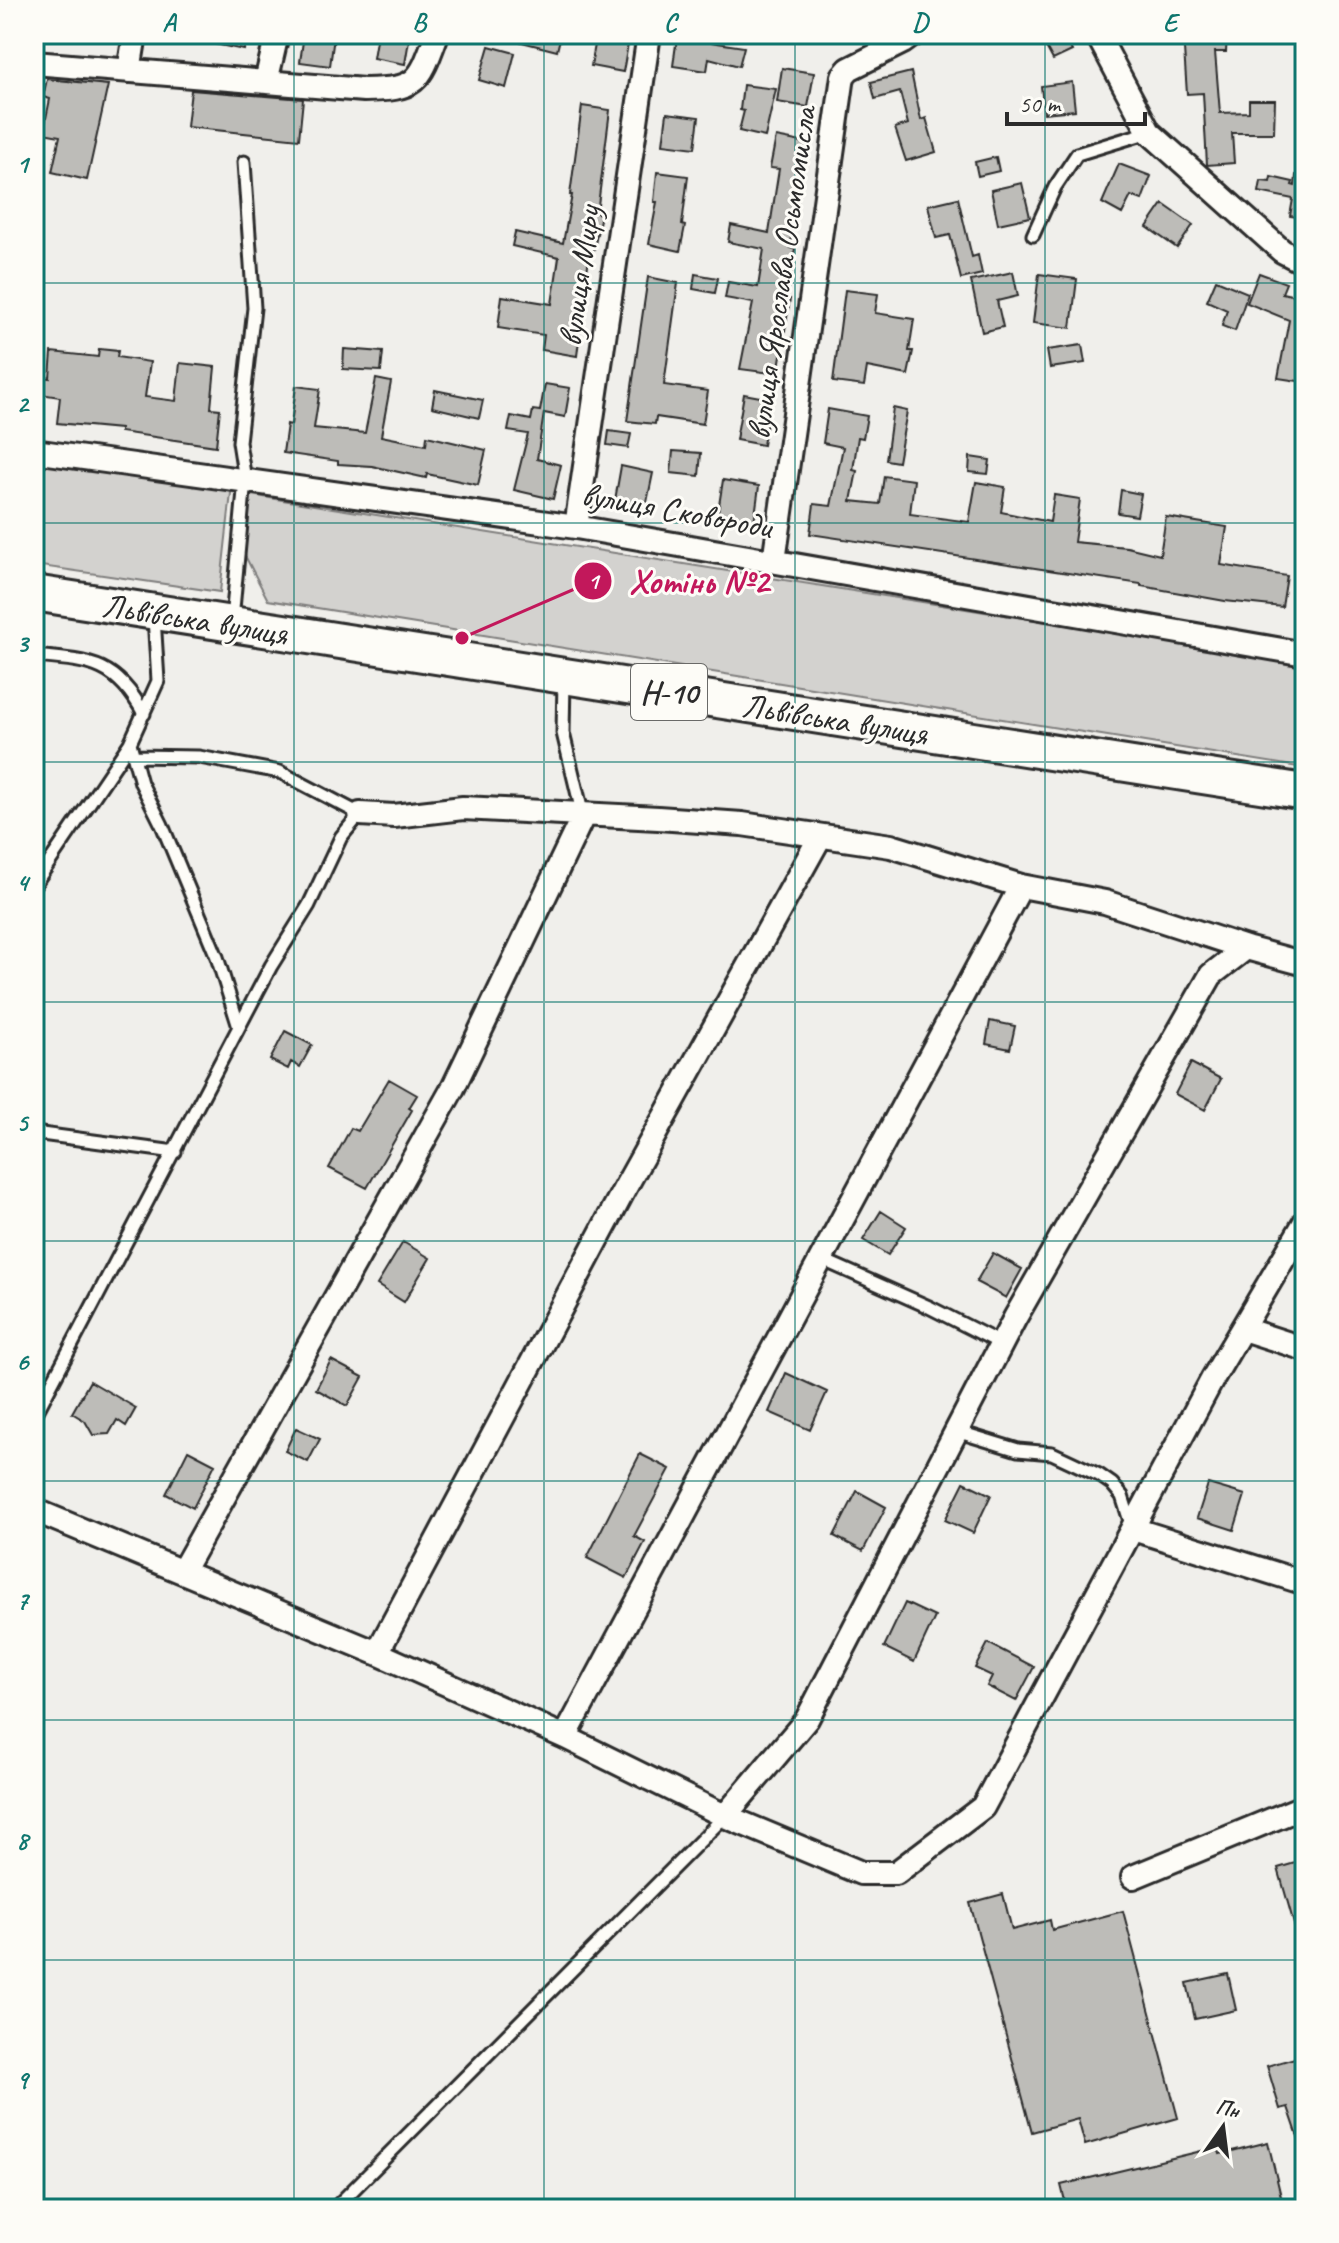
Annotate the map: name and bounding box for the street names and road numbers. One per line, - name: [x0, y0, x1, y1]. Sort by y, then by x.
- street label: вулиця Ярослава Осьмомисла: [736, 101, 826, 442]
- street label: вулиця Миру: [548, 201, 610, 349]
- street label: вулиця Сковороди: [579, 472, 778, 548]
- street label: Львівська вулиця: [99, 583, 292, 655]
- road number: Н-10: [631, 664, 707, 720]
- street label: Львівська вулиця: [739, 683, 932, 755]

